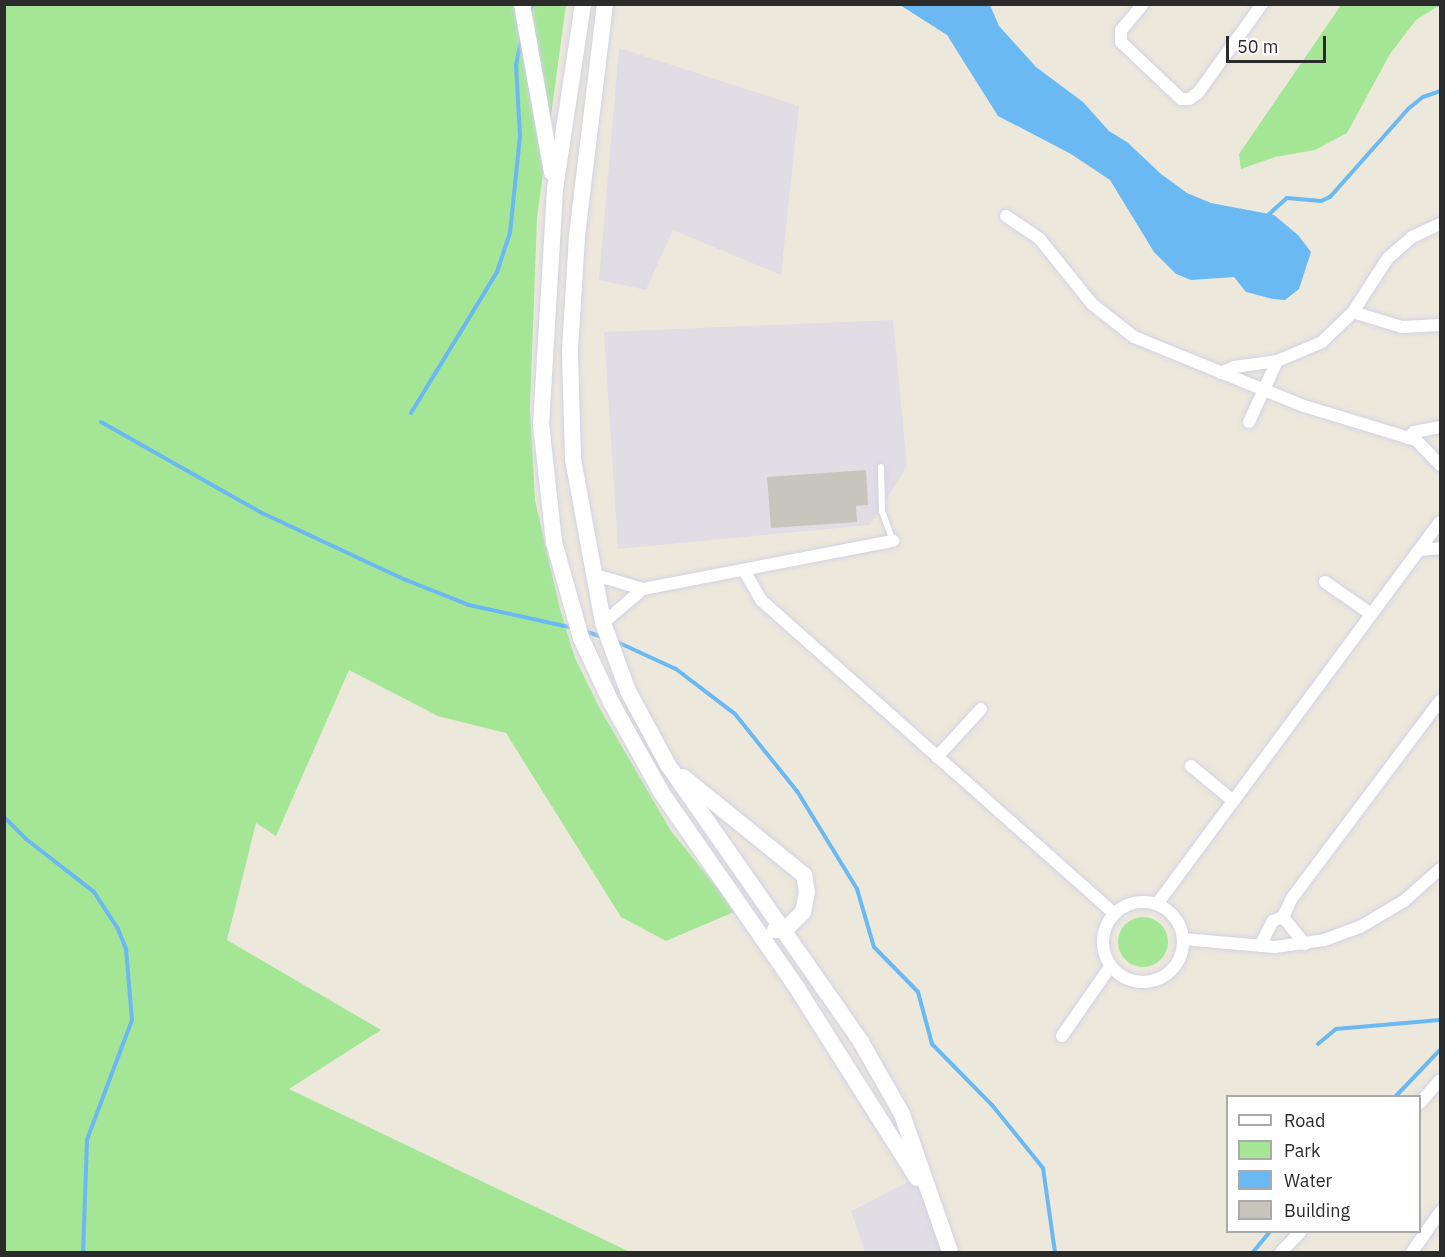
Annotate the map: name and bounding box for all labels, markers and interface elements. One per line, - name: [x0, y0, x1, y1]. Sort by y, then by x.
- scale bar: [1229, 24, 1330, 62]
- text: 50 m: [1237, 35, 1279, 58]
- legend: [1226, 1095, 1421, 1233]
- text: Road: [1284, 1109, 1325, 1132]
- text: Park: [1284, 1139, 1320, 1162]
- text: Water: [1284, 1169, 1332, 1192]
- text: Building: [1284, 1199, 1350, 1222]

